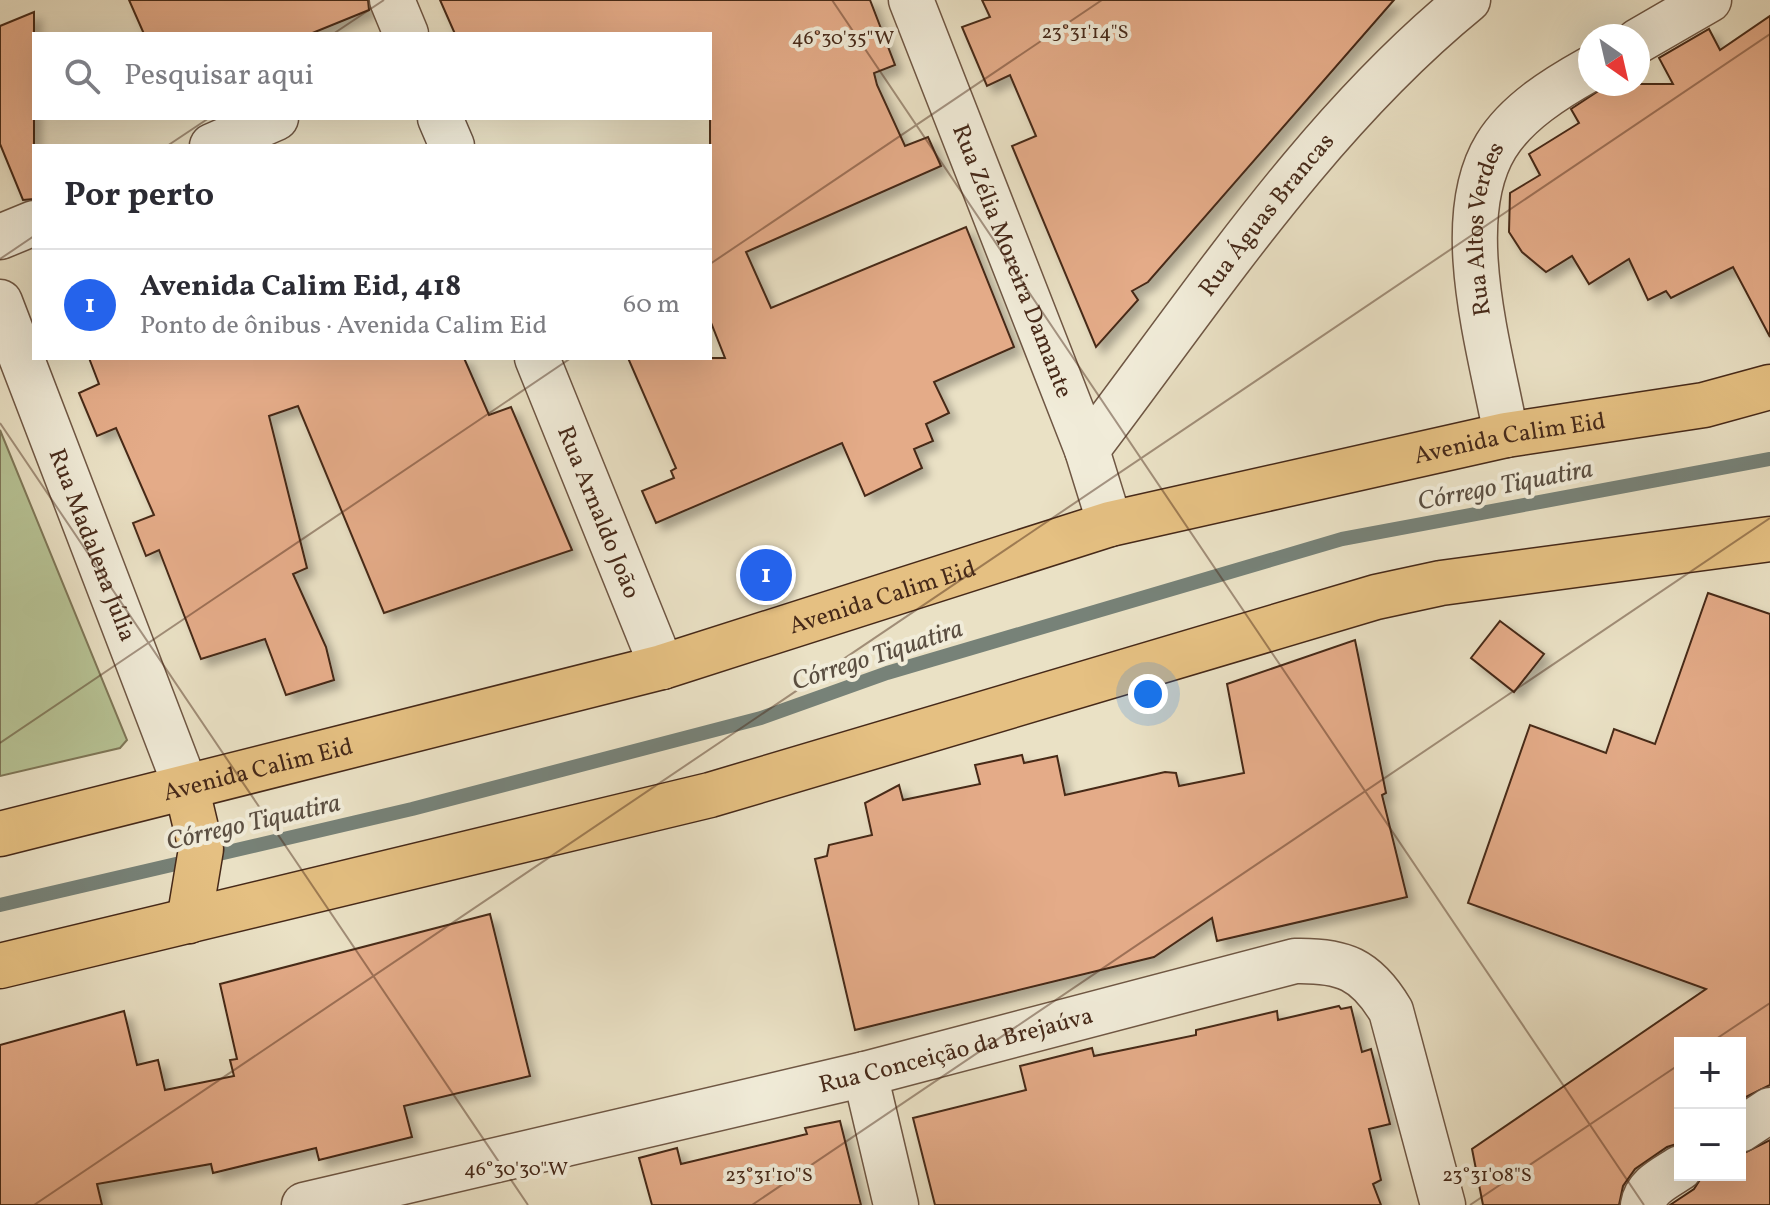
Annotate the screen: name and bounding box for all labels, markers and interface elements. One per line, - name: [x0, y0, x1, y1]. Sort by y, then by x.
- text: 23°31'14"S: [1041, 19, 1129, 47]
- north arrow: [1578, 24, 1650, 96]
- text: 46°30'35"W: [792, 25, 894, 53]
- search box: [32, 32, 712, 120]
- icon: search: [60, 54, 104, 98]
- text: Pesquisar aqui: [124, 55, 314, 97]
- street label: Rua Zélia Moreira Damante: [942, 120, 1080, 403]
- street label: Rua Águas Brancas: [1192, 126, 1343, 304]
- street label: Rua Altos Verdes: [1460, 136, 1514, 318]
- text: Por perto: [64, 173, 214, 220]
- text: Avenida Calim Eid, 418: [140, 266, 461, 308]
- text: 1: [85, 287, 95, 323]
- text: 60 m: [623, 287, 680, 323]
- text: Ponto de ônibus · Avenida Calim Eid: [140, 308, 547, 344]
- street label: Avenida Calim Eid: [1411, 405, 1608, 474]
- street label: Rua Arnaldo João: [547, 421, 648, 604]
- street label: Rua Madalena Júlia: [39, 444, 144, 647]
- water label: Córrego Tiquatira: [1415, 451, 1596, 521]
- pin: 1: [740, 545, 792, 605]
- street label: Avenida Calim Eid: [785, 553, 981, 644]
- water label: Córrego Tiquatira: [787, 611, 968, 701]
- your location: [1128, 674, 1168, 714]
- street label: Avenida Calim Eid: [160, 731, 357, 811]
- water label: Córrego Tiquatira: [163, 785, 344, 861]
- street label: Rua Conceição da Brejaúva: [816, 1000, 1097, 1103]
- map controls: [1674, 1037, 1746, 1181]
- button: +: [1674, 1037, 1746, 1109]
- button: −: [1674, 1109, 1746, 1181]
- text: 46°30'30"W: [464, 1156, 568, 1184]
- text: 23°31'10"S: [725, 1162, 813, 1190]
- text: 23°31'08"S: [1442, 1162, 1532, 1190]

